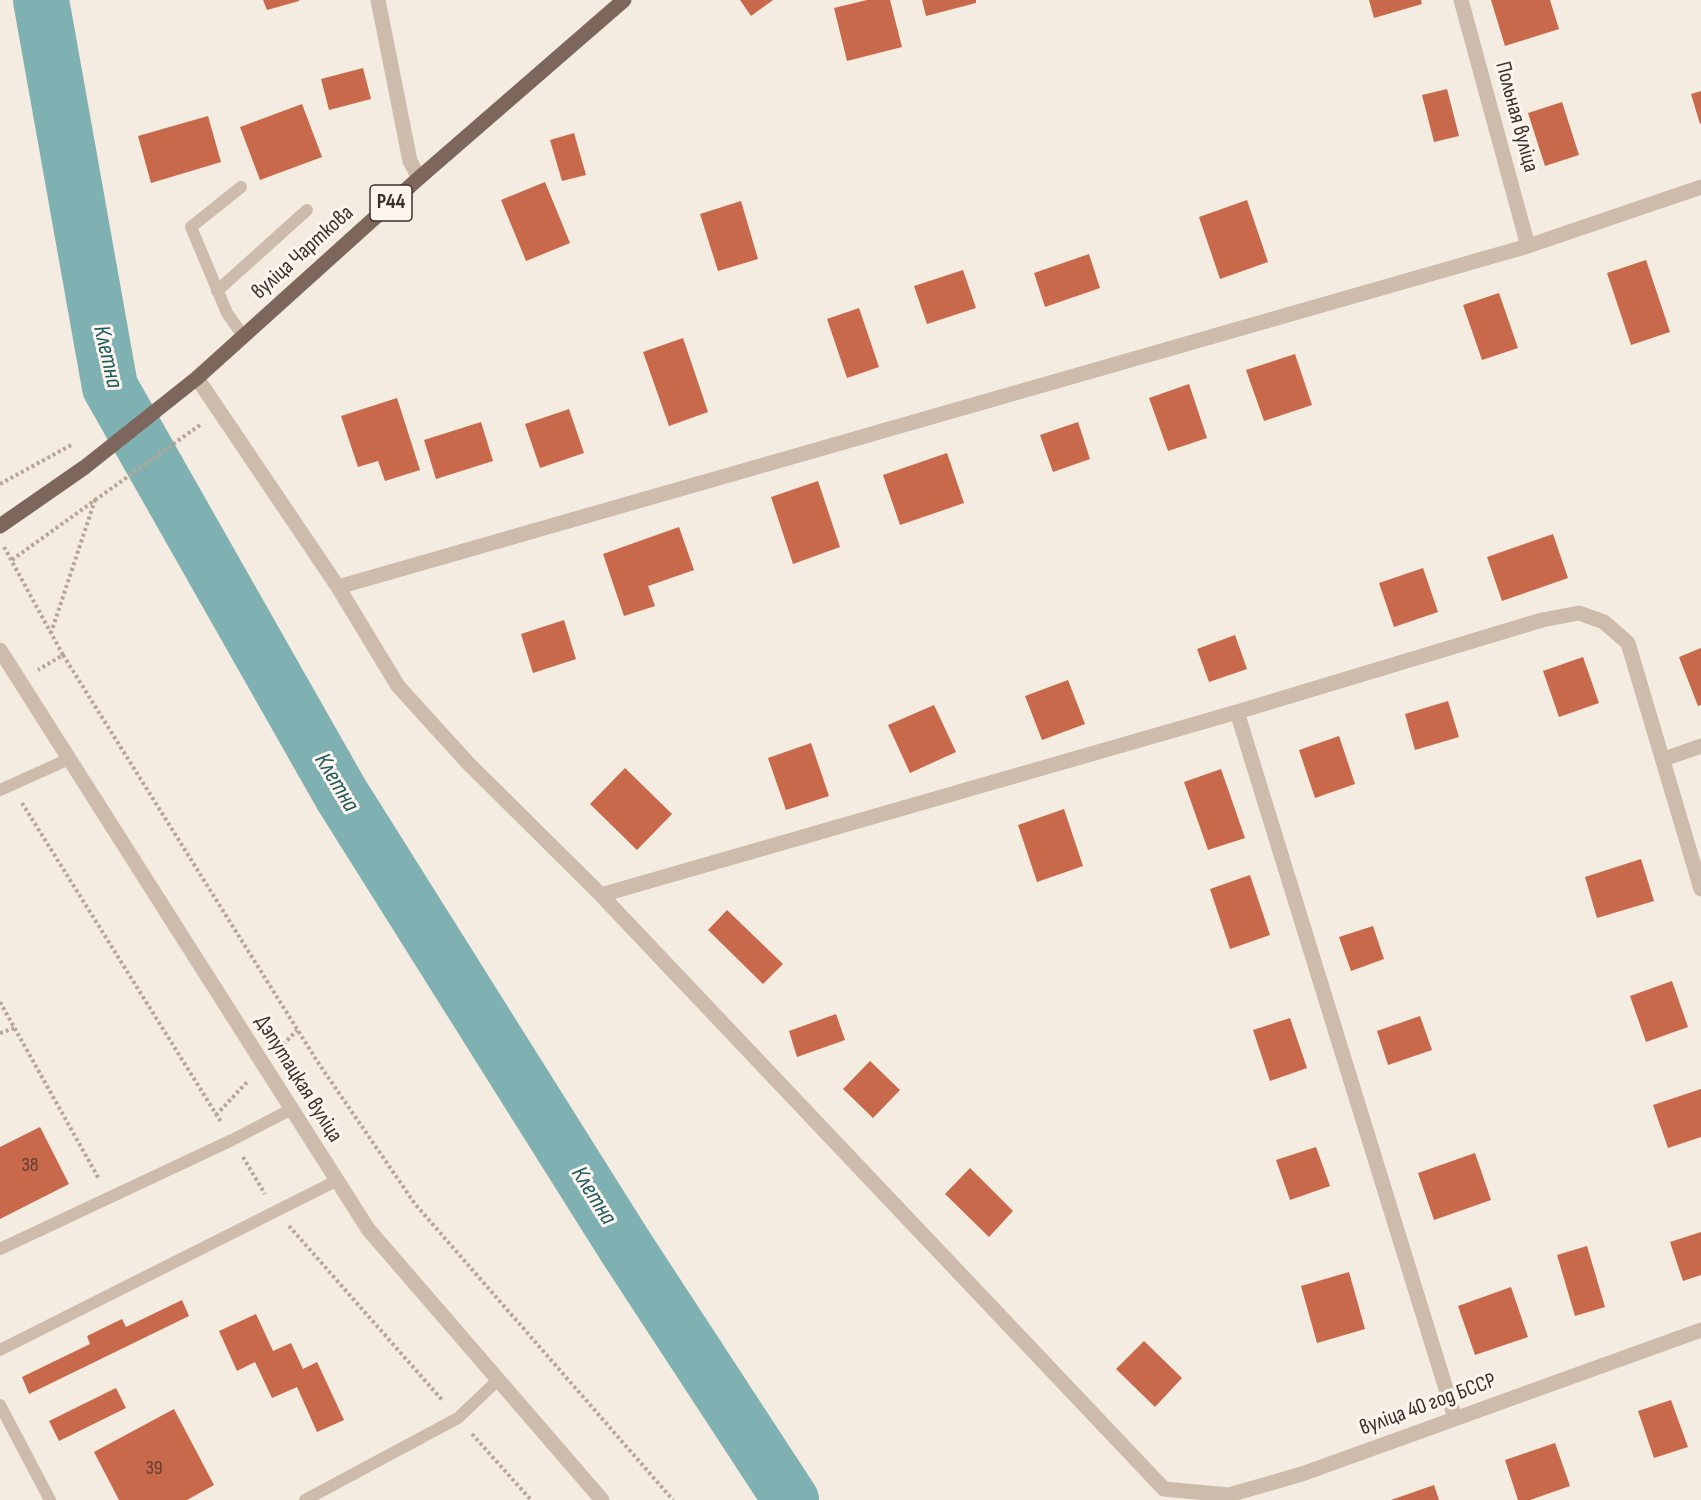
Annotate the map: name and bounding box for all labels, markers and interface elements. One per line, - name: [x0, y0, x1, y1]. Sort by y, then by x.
- street label: Польная вуліца: [1489, 59, 1543, 175]
- road number: Р44: [370, 185, 412, 221]
- street label: вуліца Чарткова: [247, 200, 359, 306]
- water label: Клетна: [86, 323, 128, 391]
- water label: Клетна: [307, 749, 365, 817]
- street label: Дэпутацкая вуліца: [248, 1011, 348, 1147]
- house number: 38: [21, 1154, 39, 1178]
- water label: Клетна: [564, 1162, 622, 1230]
- street label: вуліца 40 год БССР: [1356, 1368, 1500, 1442]
- house number: 39: [145, 1457, 163, 1481]

